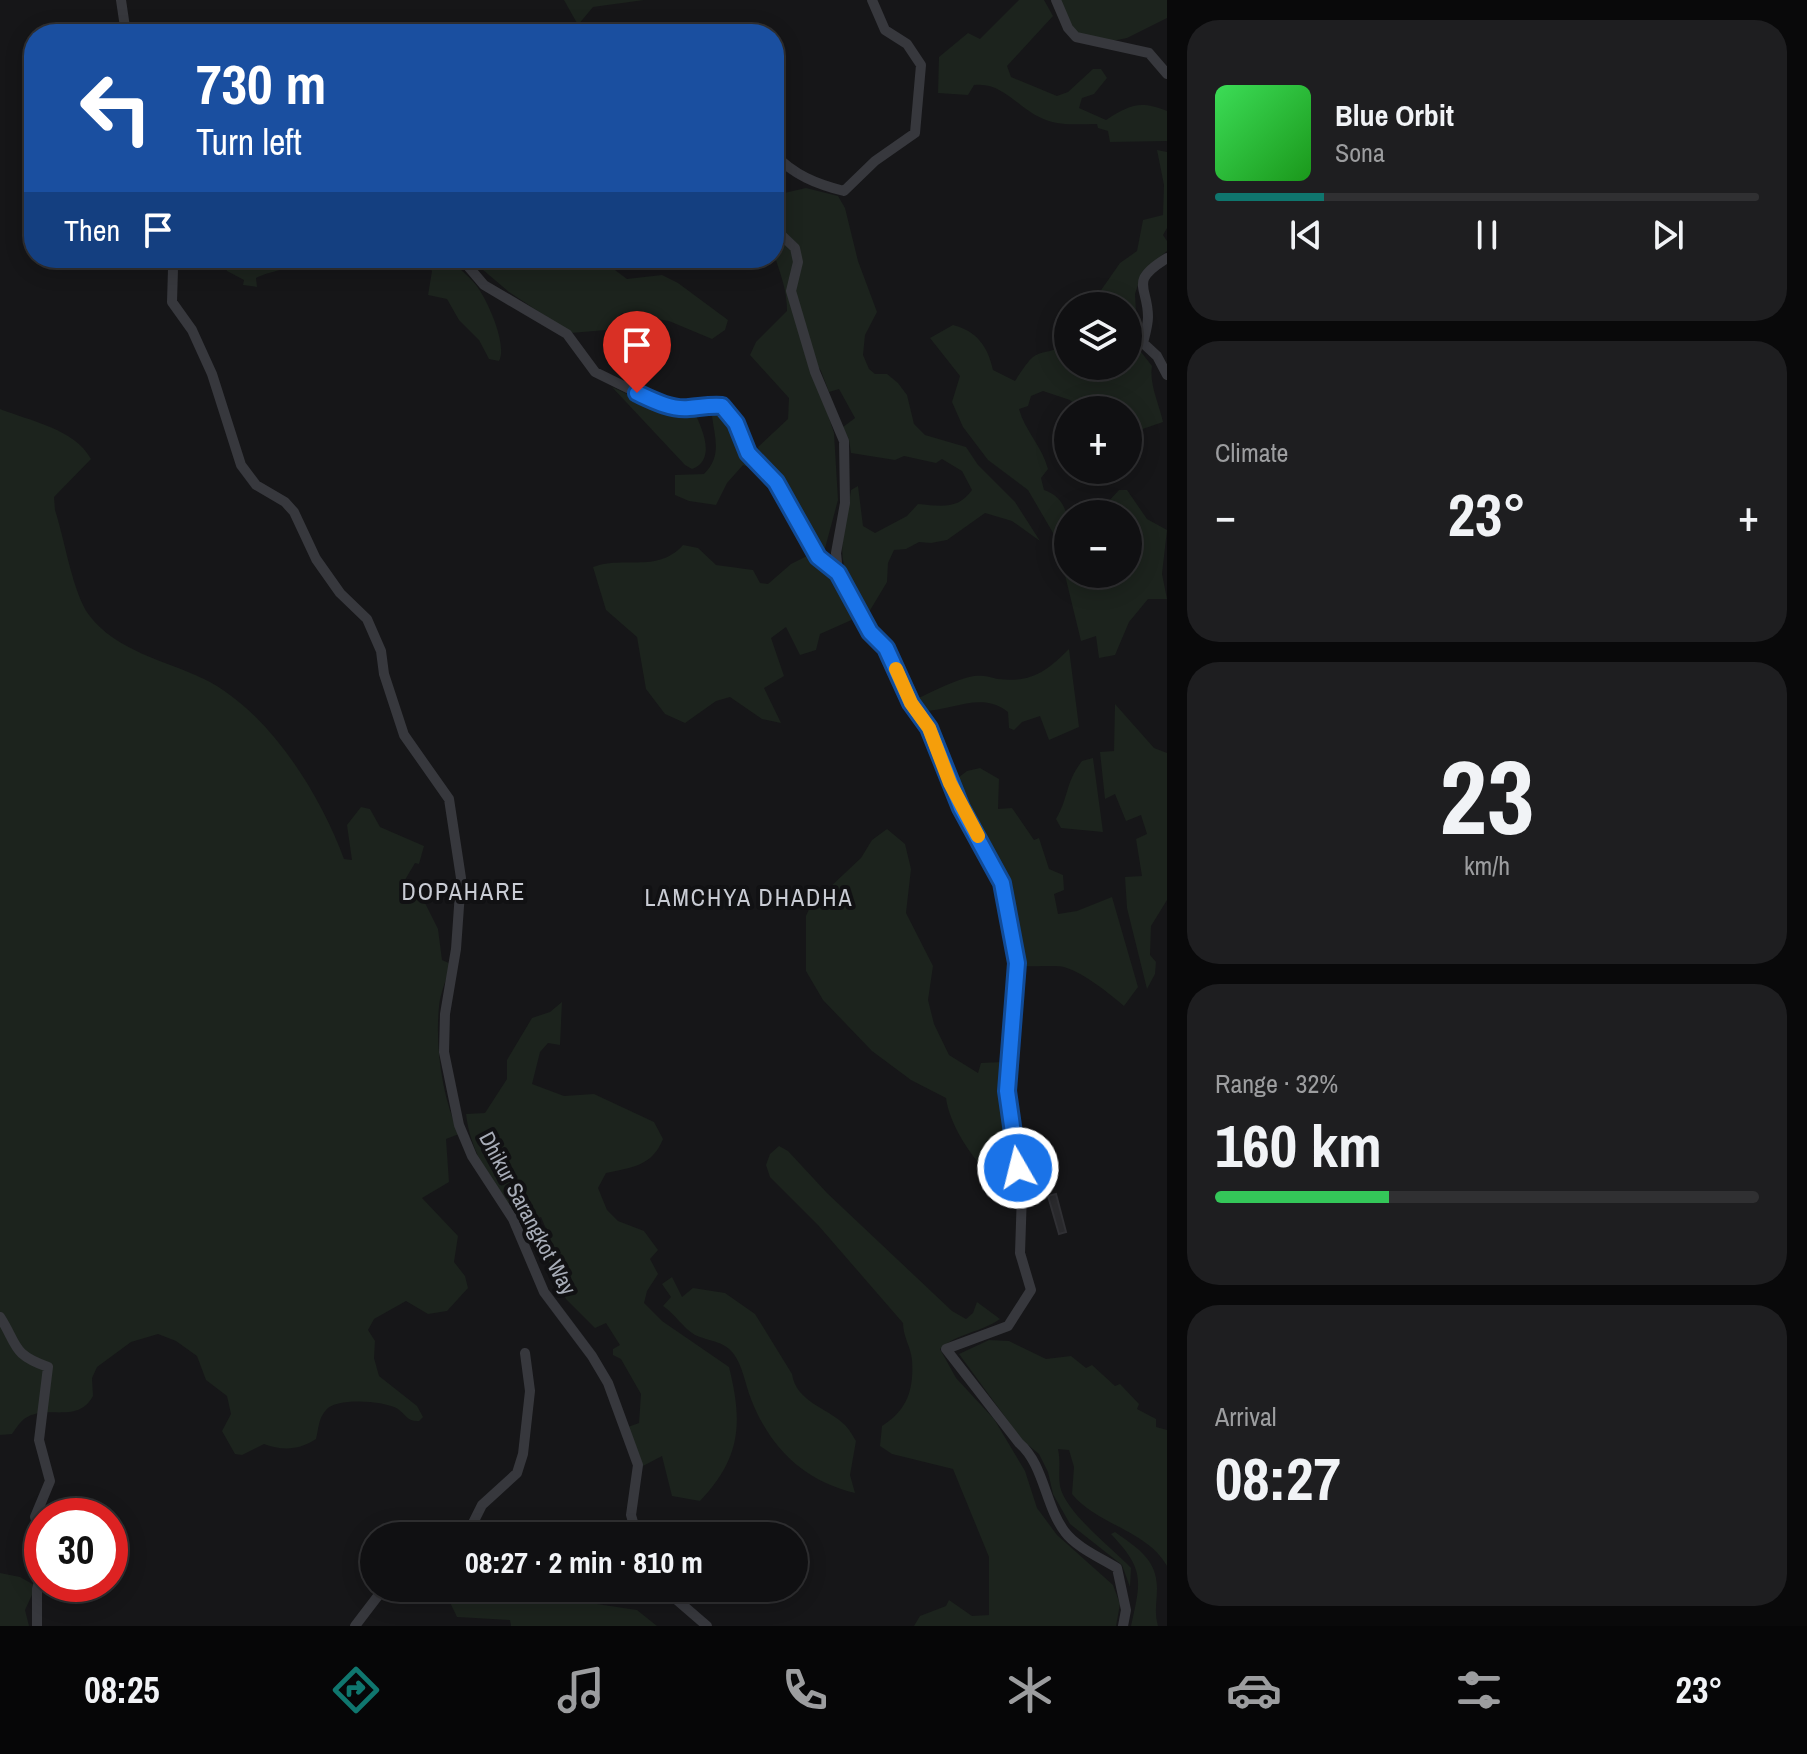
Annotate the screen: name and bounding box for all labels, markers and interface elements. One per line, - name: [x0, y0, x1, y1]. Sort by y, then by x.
- text: 730 m: [196, 46, 326, 121]
- icon: left: [64, 56, 168, 160]
- text: Blue Orbit: [1335, 95, 1454, 135]
- text: Turn left: [196, 118, 302, 166]
- text: Sona: [1335, 135, 1385, 170]
- icon: arrive: [136, 208, 180, 252]
- text: Then: [64, 210, 120, 250]
- icon: previous: [1284, 213, 1328, 257]
- icon: pause: [1465, 213, 1509, 257]
- icon: next: [1646, 213, 1690, 257]
- map controls: [1054, 292, 1142, 588]
- button: layers: [1054, 292, 1142, 380]
- pin: [603, 311, 671, 393]
- icon: arrive: [615, 323, 659, 367]
- button: +: [1054, 396, 1142, 484]
- text: Climate: [1215, 435, 1288, 470]
- text: 23°: [1448, 474, 1526, 555]
- text: −: [1215, 485, 1236, 545]
- text: +: [1738, 485, 1759, 545]
- button: −: [1054, 500, 1142, 588]
- text: 23: [1440, 726, 1534, 866]
- text: km/h: [1464, 848, 1510, 883]
- district label: DOPAHARE: [401, 875, 527, 907]
- district label: LAMCHYA DHADHA: [644, 881, 854, 913]
- text: Range · 32%: [1215, 1066, 1338, 1101]
- text: 160 km: [1215, 1105, 1382, 1186]
- street label: Dhikur Sarangkot Way: [472, 1126, 584, 1300]
- position arrow: [976, 1126, 1060, 1210]
- text: Arrival: [1215, 1399, 1277, 1434]
- text: 08:27: [1215, 1438, 1341, 1519]
- speed limit sign: 30: [24, 1498, 128, 1602]
- text: 08:27 · 2 min · 810 m: [465, 1542, 703, 1582]
- icon: directions: [328, 1662, 384, 1718]
- icon: music: [553, 1662, 609, 1718]
- icon: phone: [777, 1662, 833, 1718]
- icon: climate: [1002, 1662, 1058, 1718]
- icon: car: [1226, 1662, 1282, 1718]
- icon: filters: [1451, 1662, 1507, 1718]
- text: 08:25: [84, 1666, 160, 1714]
- text: 23°: [1675, 1666, 1723, 1714]

